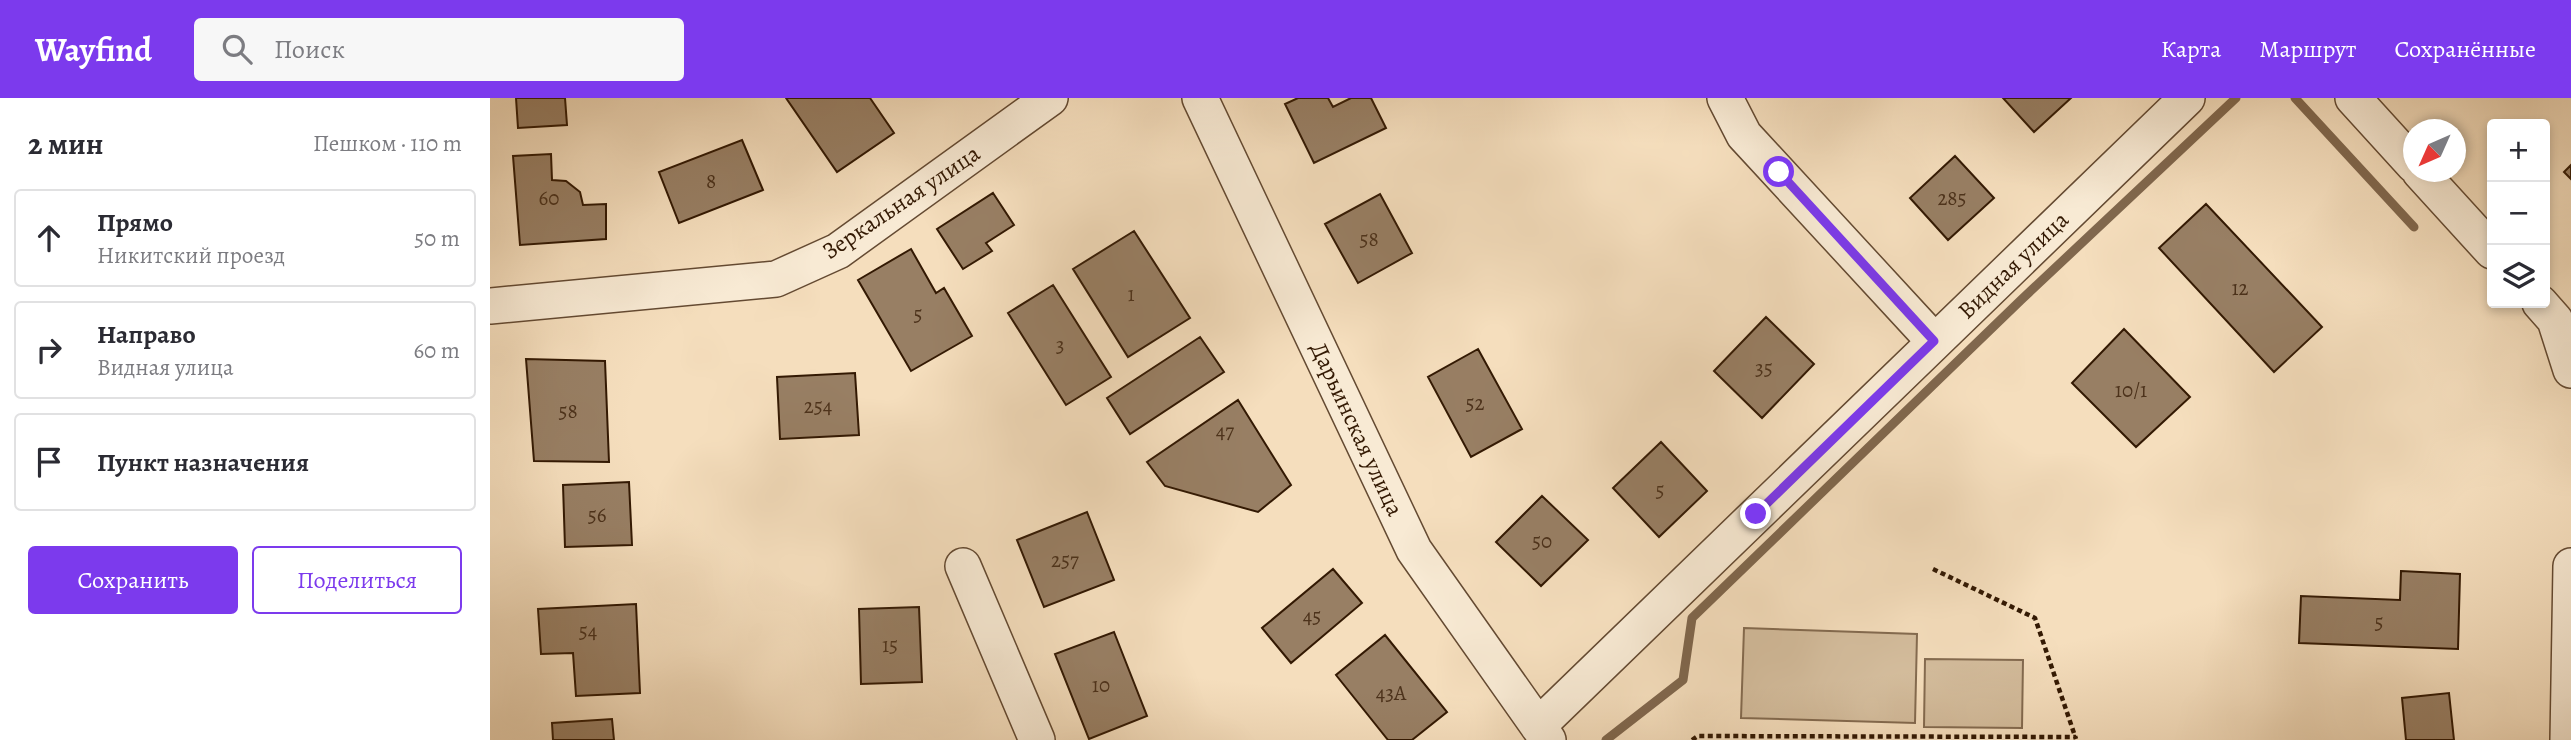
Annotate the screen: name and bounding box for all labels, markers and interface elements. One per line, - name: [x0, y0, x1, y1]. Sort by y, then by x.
- search box: [194, 18, 684, 81]
- text: Wayfind: [35, 27, 152, 72]
- icon: search: [218, 30, 256, 68]
- text: Поиск: [274, 32, 345, 67]
- text: Карта: [2161, 33, 2221, 65]
- text: Маршрут: [2259, 33, 2357, 65]
- text: Сохранённые: [2395, 33, 2536, 65]
- north arrow: [2403, 119, 2466, 182]
- map controls: [2487, 119, 2550, 308]
- button: +: [2487, 119, 2550, 182]
- text: 2 мин: [28, 124, 103, 164]
- text: Пешком · 110 m: [313, 128, 462, 159]
- street label: Зеркальная улица: [816, 137, 986, 267]
- route start: [1763, 156, 1794, 187]
- house number: 8: [706, 167, 716, 195]
- button: −: [2487, 182, 2550, 245]
- house number: 60: [539, 184, 559, 212]
- house number: 285: [1937, 184, 1967, 212]
- street label: Видная улица: [1951, 204, 2075, 326]
- text: Прямо: [97, 205, 173, 240]
- icon: ahead: [30, 219, 68, 257]
- text: 50 m: [414, 223, 460, 254]
- house number: 58: [1359, 225, 1379, 253]
- text: Никитский проезд: [97, 240, 285, 271]
- button: layers: [2487, 245, 2550, 308]
- house number: 12: [2231, 274, 2249, 302]
- house number: 1: [1127, 280, 1135, 308]
- house number: 5: [913, 300, 923, 328]
- text: Направо: [97, 317, 196, 352]
- icon: right: [30, 331, 68, 369]
- house number: 3: [1056, 331, 1064, 359]
- text: 60 m: [413, 335, 460, 366]
- street label: Дарьинская улица: [1303, 337, 1411, 521]
- text: Видная улица: [97, 352, 234, 383]
- house number: 35: [1755, 354, 1773, 382]
- house number: 10/1: [2115, 376, 2147, 404]
- house number: 52: [1465, 389, 1485, 417]
- house number: 254: [804, 392, 832, 420]
- house number: 58: [558, 397, 578, 425]
- house number: 47: [1216, 417, 1234, 445]
- icon: arrive: [30, 443, 68, 481]
- text: Пункт назначения: [97, 445, 309, 480]
- house number: 5: [1655, 476, 1665, 504]
- route end: [1740, 498, 1771, 529]
- house number: 56: [588, 501, 607, 529]
- house number: 50: [1532, 527, 1552, 555]
- button: Сохранить: [28, 546, 238, 614]
- button: Поделиться: [252, 546, 462, 614]
- house number: 257: [1051, 546, 1079, 574]
- house number: 45: [1303, 602, 1321, 630]
- house number: 5: [2374, 608, 2384, 636]
- house number: 54: [579, 617, 597, 645]
- house number: 15: [882, 631, 898, 659]
- house number: 10: [1092, 671, 1110, 699]
- house number: 43А: [1376, 679, 1407, 707]

